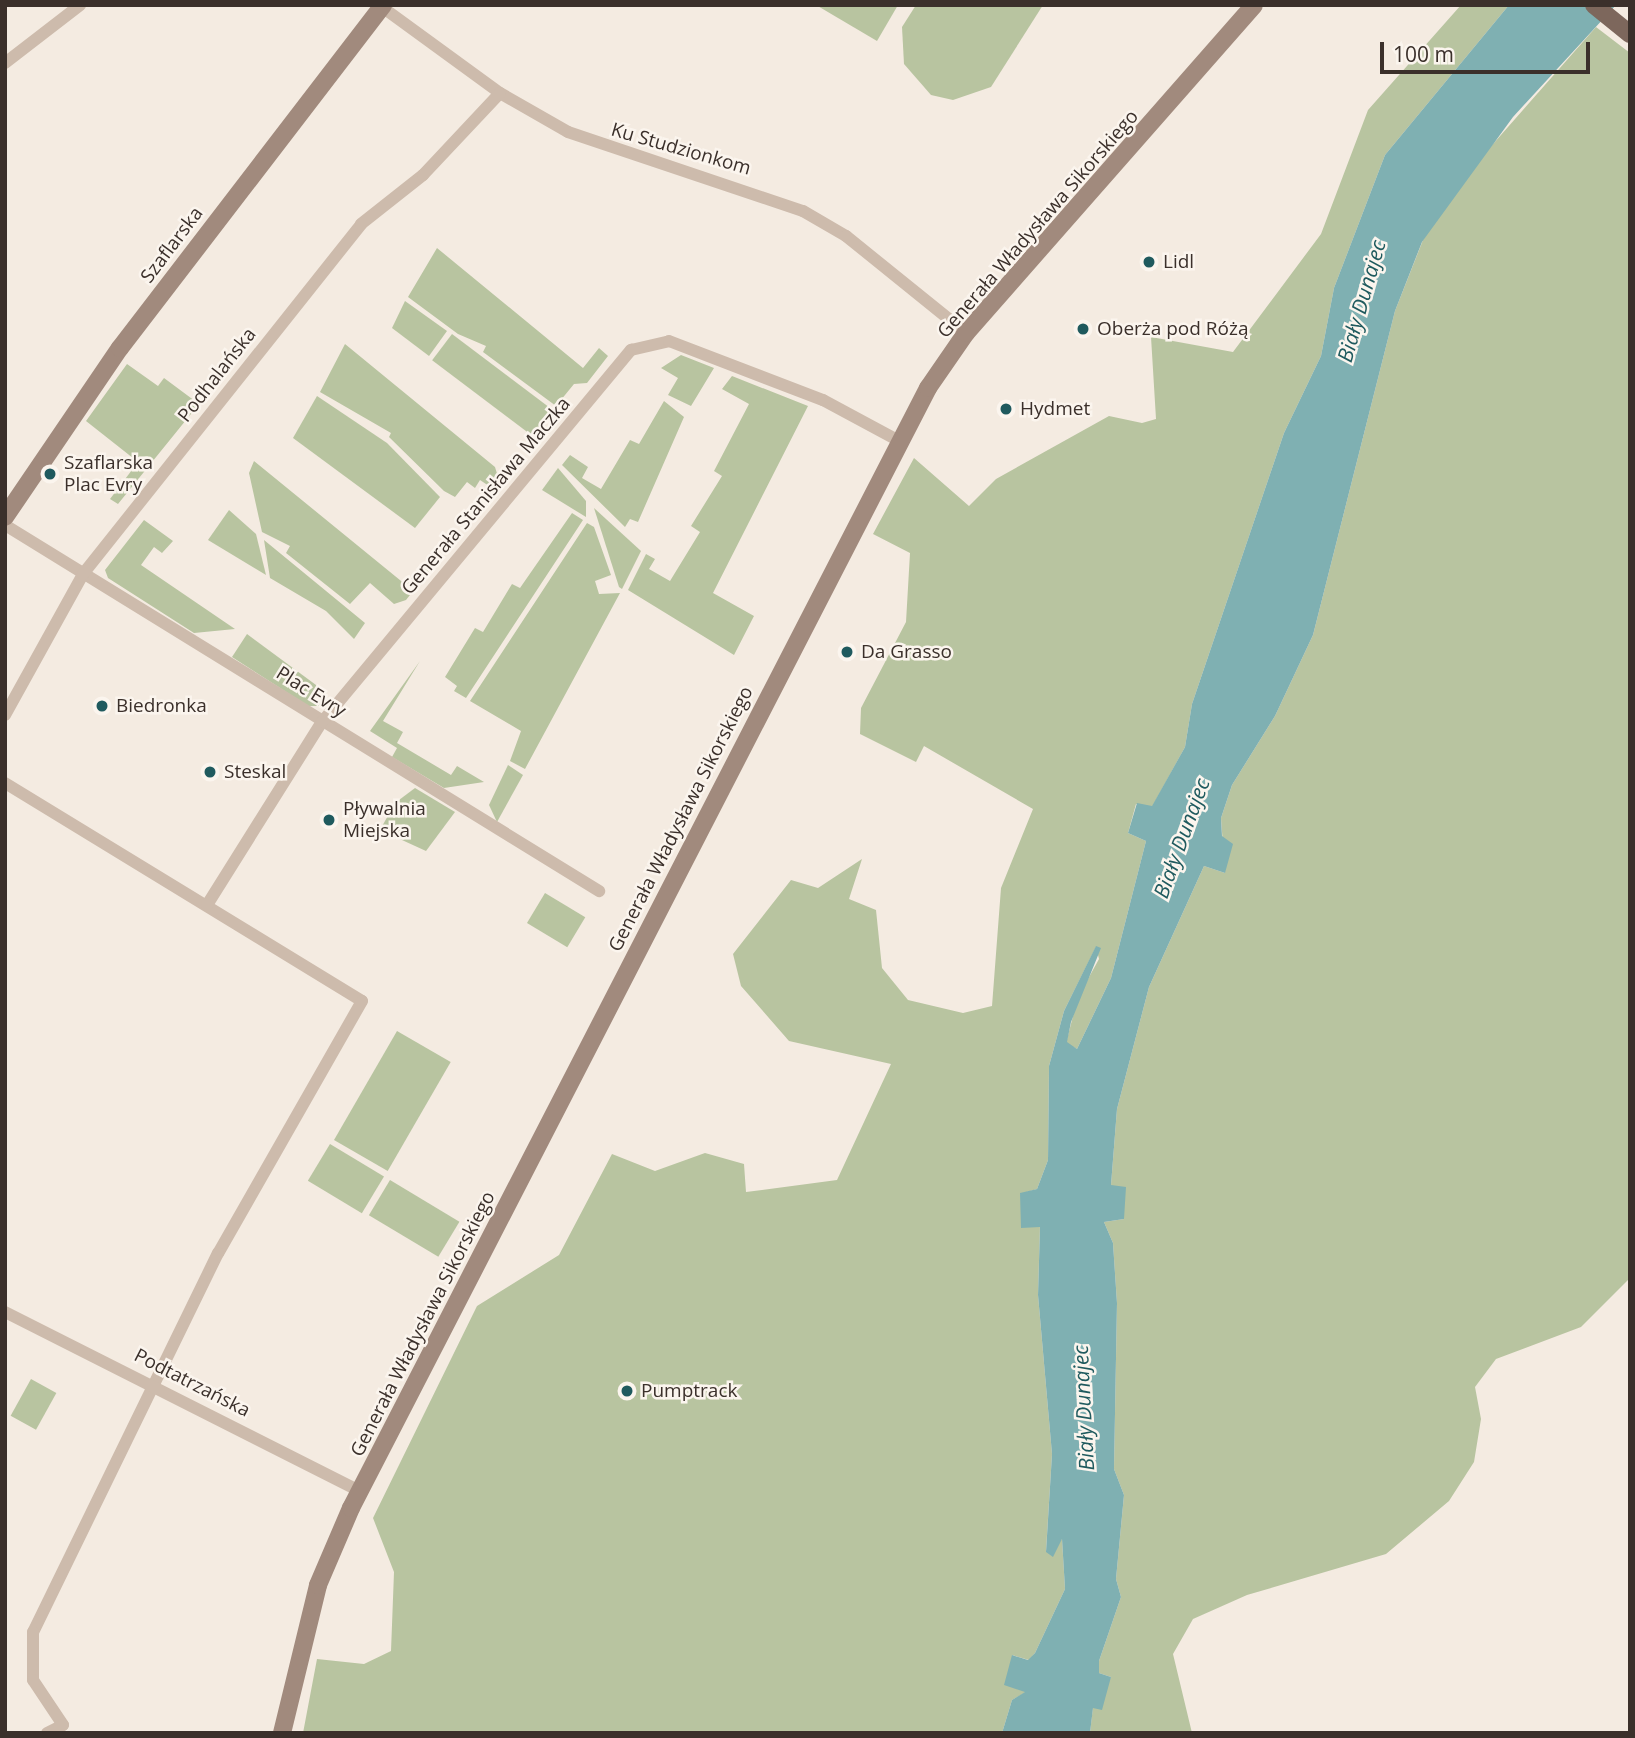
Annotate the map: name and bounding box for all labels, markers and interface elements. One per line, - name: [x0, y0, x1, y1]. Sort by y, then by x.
- scale bar: [1383, 28, 1593, 72]
- text: 100 m: [1393, 40, 1454, 68]
- street label: Generała Władysława Sikorskiego: [933, 105, 1143, 343]
- street label: Ku Studzionkom: [608, 118, 754, 180]
- street label: Szaflarska: [136, 203, 208, 287]
- water label: Biały Dunajec: [1332, 237, 1390, 365]
- place label: Lidl: [1163, 251, 1194, 273]
- marker: Lidl: [1141, 254, 1157, 270]
- place label: Oberża pod Różą: [1097, 318, 1248, 340]
- marker: Oberża pod Różą: [1075, 321, 1091, 337]
- street label: Podhalańska: [173, 323, 261, 427]
- street label: Generała Stanisława Maczka: [397, 393, 575, 599]
- place label: Hydmet: [1020, 398, 1090, 420]
- marker: Hydmet: [998, 401, 1014, 417]
- place label: Szaflarska Plac Evry: [64, 452, 153, 496]
- marker: Szaflarska Plac Evry: [42, 466, 58, 482]
- place label: Da Grasso: [861, 641, 952, 663]
- marker: Da Grasso: [839, 644, 855, 660]
- street label: Plac Evry: [272, 662, 350, 722]
- street label: Generała Władysława Sikorskiego: [604, 683, 758, 955]
- place label: Biedronka: [116, 695, 207, 717]
- marker: Biedronka: [94, 698, 110, 714]
- place label: Steskal: [224, 761, 286, 783]
- marker: Steskal: [202, 764, 218, 780]
- water label: Biały Dunajec: [1148, 775, 1214, 901]
- place label: Pływalnia Miejska: [343, 798, 426, 842]
- marker: Pływalnia Miejska: [321, 812, 337, 828]
- street label: Generała Władysława Sikorskiego: [346, 1188, 500, 1460]
- street label: Podtatrzańska: [130, 1344, 254, 1422]
- water label: Biały Dunajec: [1067, 1345, 1099, 1471]
- place label: Pumptrack: [641, 1380, 737, 1402]
- marker: Pumptrack: [619, 1383, 635, 1399]

